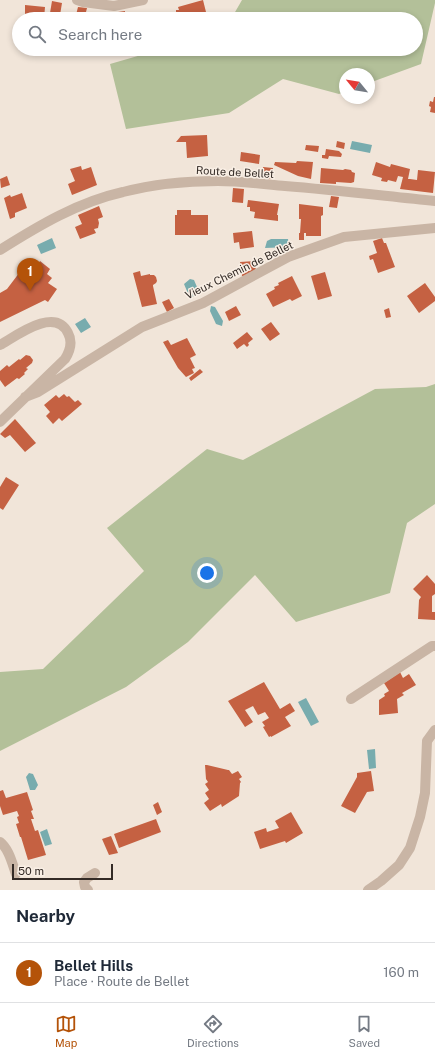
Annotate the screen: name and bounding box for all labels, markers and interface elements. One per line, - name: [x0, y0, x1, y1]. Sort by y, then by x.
- search box: [12, 12, 423, 56]
- icon: search: [26, 23, 48, 45]
- text: Search here: [58, 26, 142, 43]
- north arrow: [339, 68, 375, 104]
- street label: Route de Bellet: [196, 164, 274, 180]
- street label: Vieux Chemin de Bellet: [183, 239, 295, 301]
- pin: 1: [17, 258, 43, 291]
- your location: [197, 563, 217, 583]
- scale bar: [12, 862, 113, 881]
- text: 50 m: [18, 865, 44, 877]
- text: Nearby: [16, 906, 75, 926]
- text: Bellet Hills: [54, 957, 133, 974]
- text: 1: [26, 965, 32, 980]
- text: 160 m: [383, 965, 419, 980]
- text: Place · Route de Bellet: [54, 974, 189, 989]
- tab: Map: [55, 1013, 77, 1049]
- tab: Directions: [187, 1013, 239, 1049]
- tab: Saved: [349, 1013, 380, 1049]

